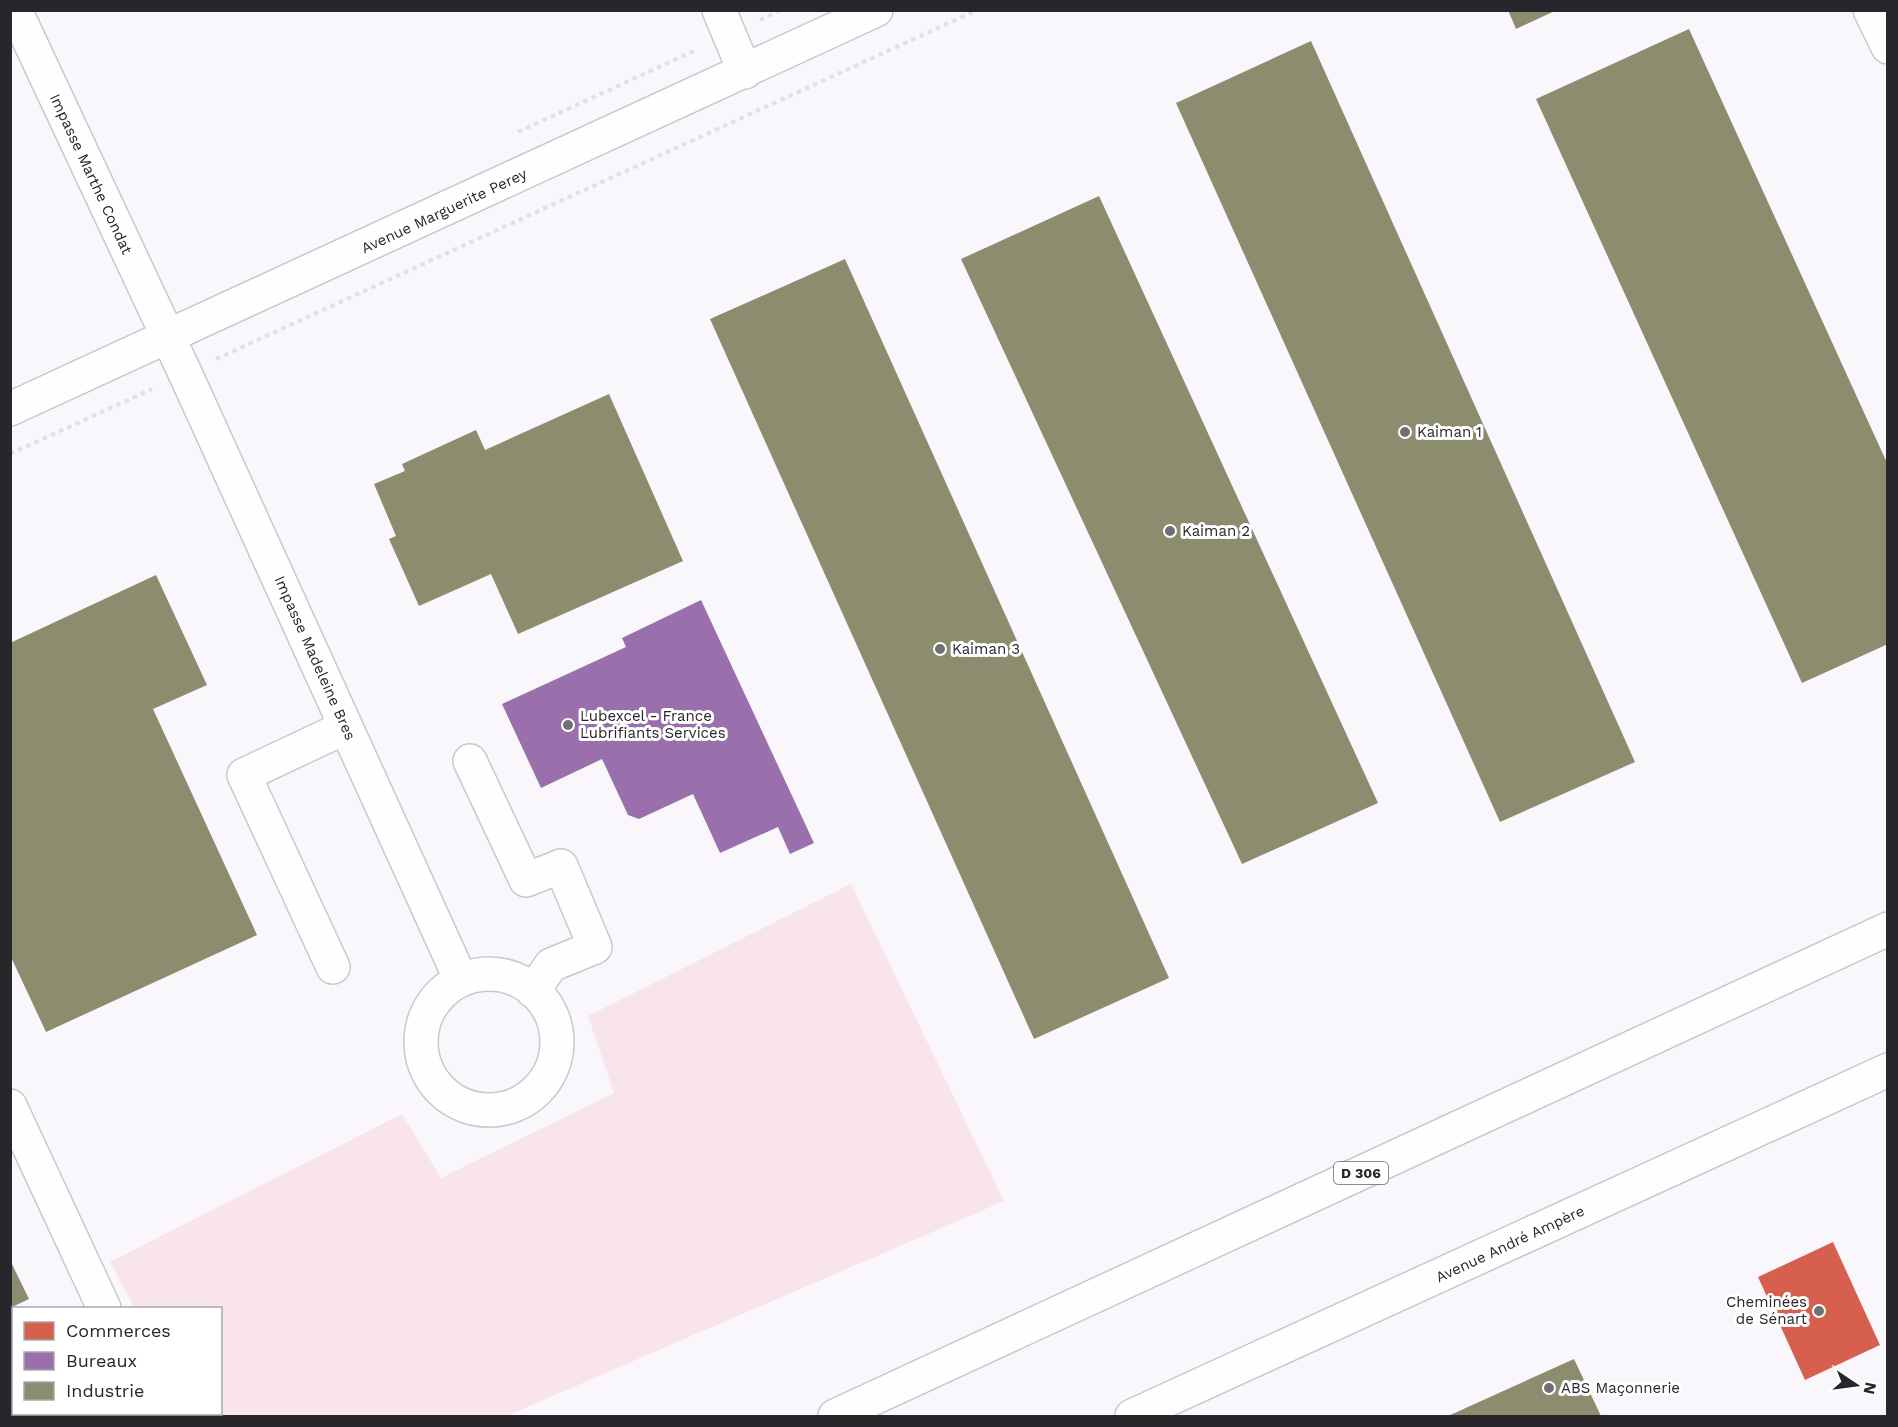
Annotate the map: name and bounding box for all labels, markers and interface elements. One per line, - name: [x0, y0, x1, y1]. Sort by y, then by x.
- street label: Impasse Marthe Condat: [46, 91, 136, 258]
- street label: Avenue Marguerite Perey: [358, 165, 530, 257]
- place label: Kaiman 1: [1417, 423, 1482, 441]
- marker: Kaiman 1: [1398, 425, 1412, 439]
- place label: Kaiman 2: [1182, 522, 1250, 540]
- marker: Kaiman 2: [1163, 524, 1177, 538]
- street label: Impasse Madeleine Bres: [271, 573, 359, 743]
- place label: Kaiman 3: [952, 640, 1020, 658]
- marker: Kaiman 3: [933, 642, 947, 656]
- place label: Lubexcel - France Lubrifiants Services: [580, 707, 726, 742]
- marker: Lubexcel - France Lubrifiants Services: [561, 718, 575, 732]
- road number: D 306: [1334, 1162, 1388, 1184]
- street label: Avenue André Ampère: [1433, 1202, 1587, 1286]
- place label: Cheminées de Sénart: [1726, 1293, 1808, 1328]
- marker: Cheminées de Sénart: [1812, 1304, 1826, 1318]
- legend: [12, 1307, 222, 1415]
- text: Commerces: [66, 1320, 171, 1341]
- text: Bureaux: [66, 1350, 137, 1371]
- north arrow: [1826, 1355, 1886, 1415]
- place label: ABS Maçonnerie: [1561, 1379, 1680, 1397]
- text: Industrie: [66, 1380, 144, 1401]
- text: N: [1860, 1380, 1881, 1396]
- marker: ABS Maçonnerie: [1542, 1381, 1556, 1395]

